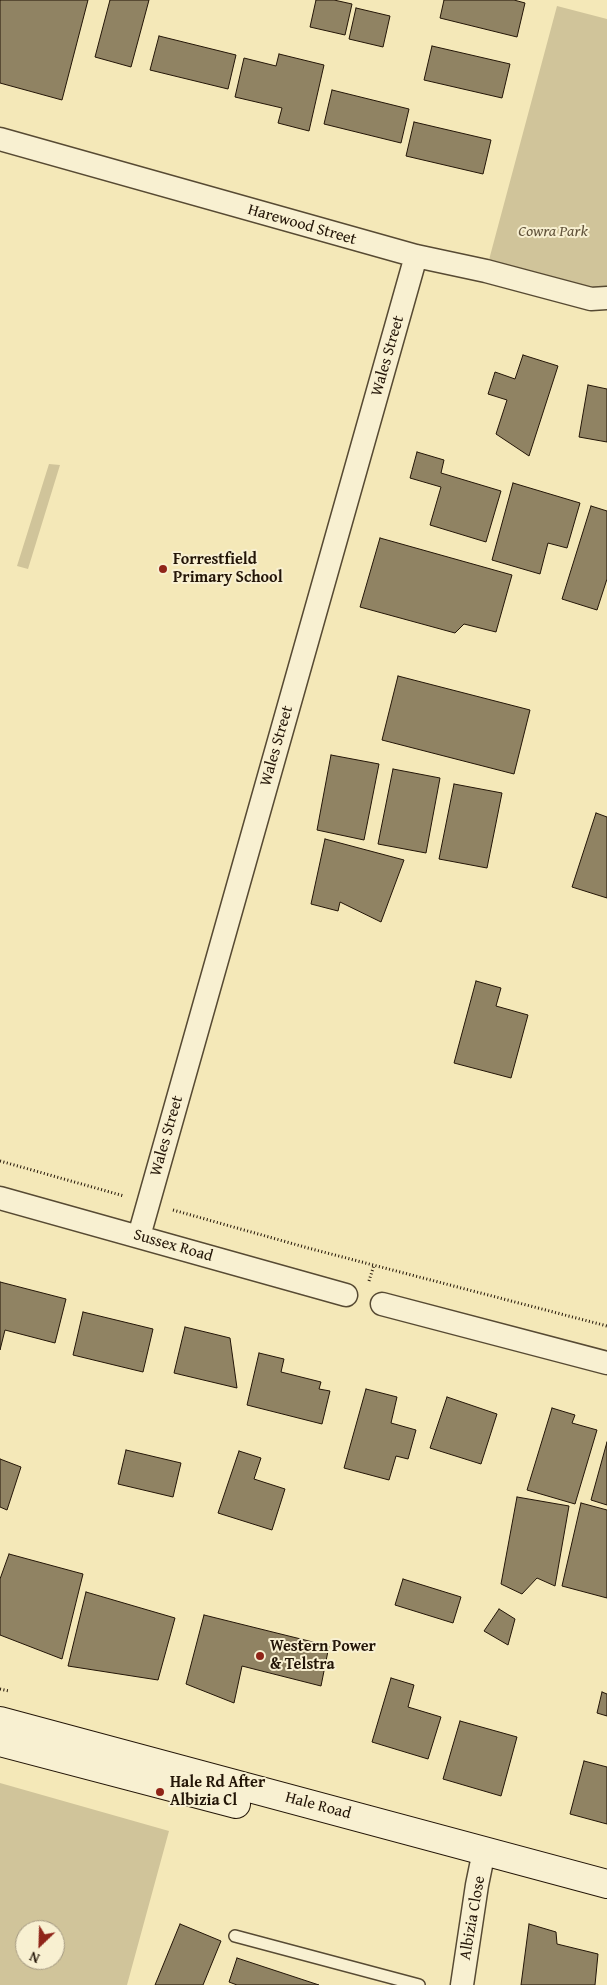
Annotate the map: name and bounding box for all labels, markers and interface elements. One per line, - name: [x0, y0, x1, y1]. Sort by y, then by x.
- street label: Harewood Street: [246, 200, 358, 250]
- park label: Cowra Park: [518, 222, 588, 242]
- street label: Wales Street: [367, 314, 409, 398]
- place label: Forrestfield Primary School: [173, 550, 283, 588]
- marker: Forrestfield Primary School: [157, 563, 169, 575]
- street label: Wales Street: [256, 704, 298, 788]
- street label: Wales Street: [146, 1094, 188, 1178]
- street label: Sussex Road: [131, 1226, 215, 1266]
- place label: Western Power & Telstra: [270, 1637, 376, 1675]
- marker: Western Power & Telstra: [254, 1650, 266, 1662]
- place label: Hale Rd After Albizia Cl: [170, 1773, 265, 1811]
- marker: Hale Rd After Albizia Cl: [154, 1786, 166, 1798]
- street label: Hale Road: [283, 1788, 353, 1824]
- street label: Albizia Close: [456, 1875, 490, 1961]
- north arrow: [15, 1920, 65, 1970]
- text: N: [26, 1947, 43, 1969]

